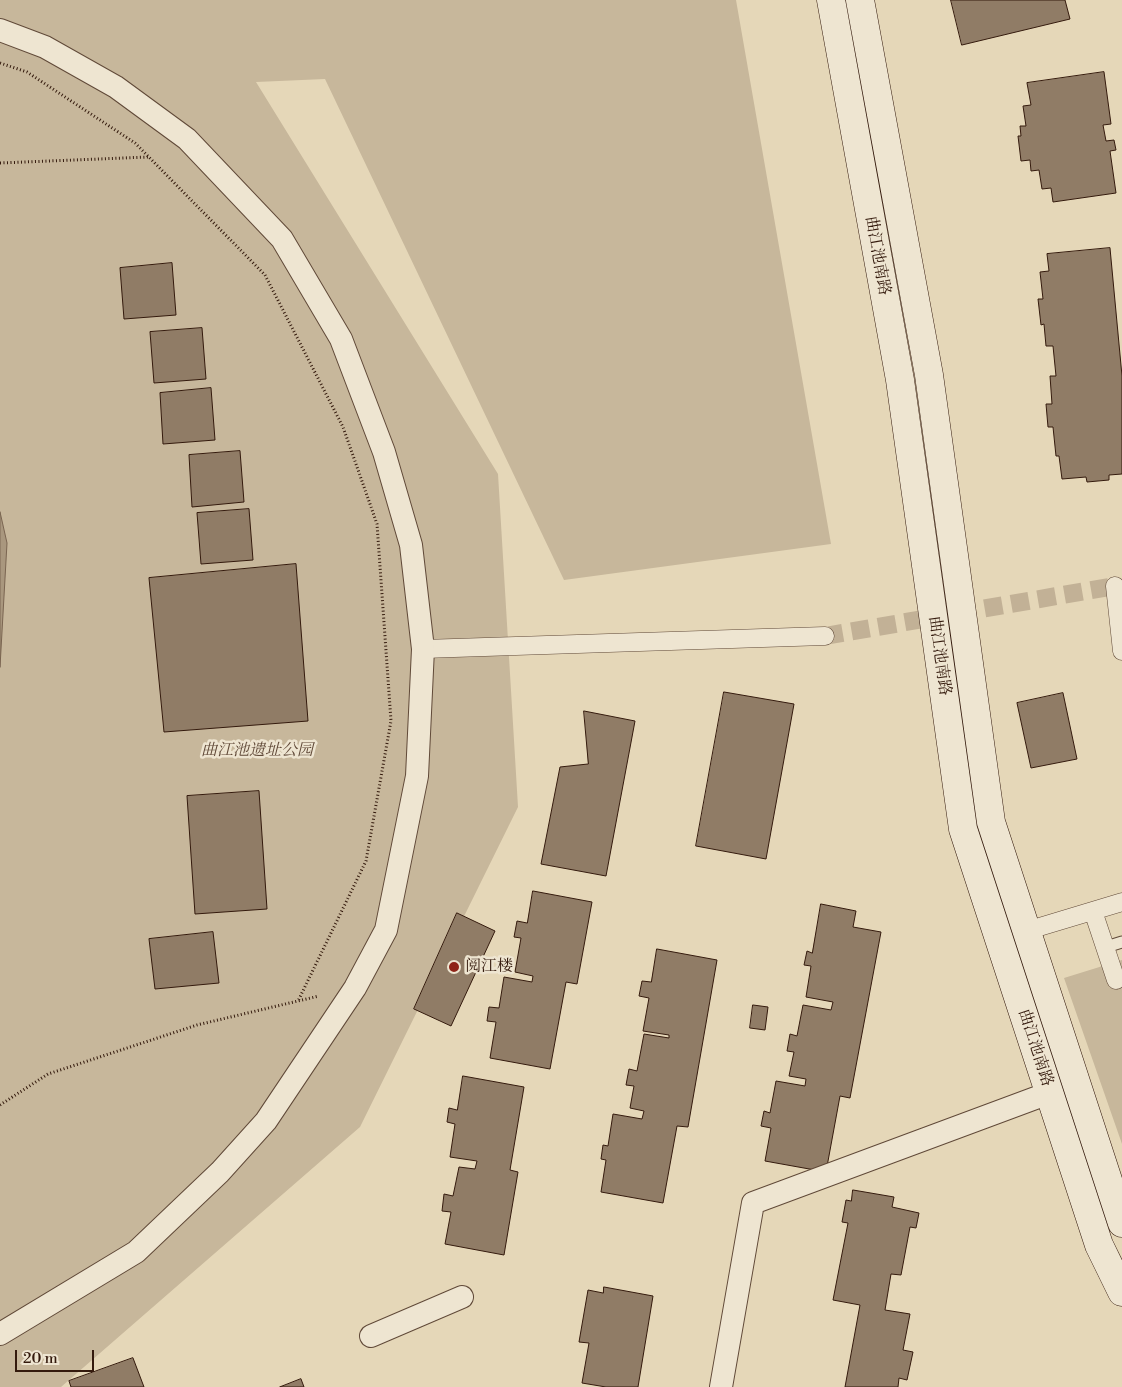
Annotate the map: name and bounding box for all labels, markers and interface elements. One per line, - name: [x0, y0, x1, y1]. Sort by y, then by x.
- street label: 曲江池南路: [861, 215, 893, 297]
- street label: 曲江池南路: [924, 615, 954, 697]
- park label: 曲江池遗址公园: [201, 741, 313, 761]
- place label: 阅江楼: [465, 957, 513, 977]
- marker: 阅江楼: [447, 960, 461, 974]
- street label: 曲江池南路: [1014, 1007, 1056, 1089]
- scale bar: [18, 1340, 96, 1372]
- text: 20 m: [23, 1349, 58, 1368]

